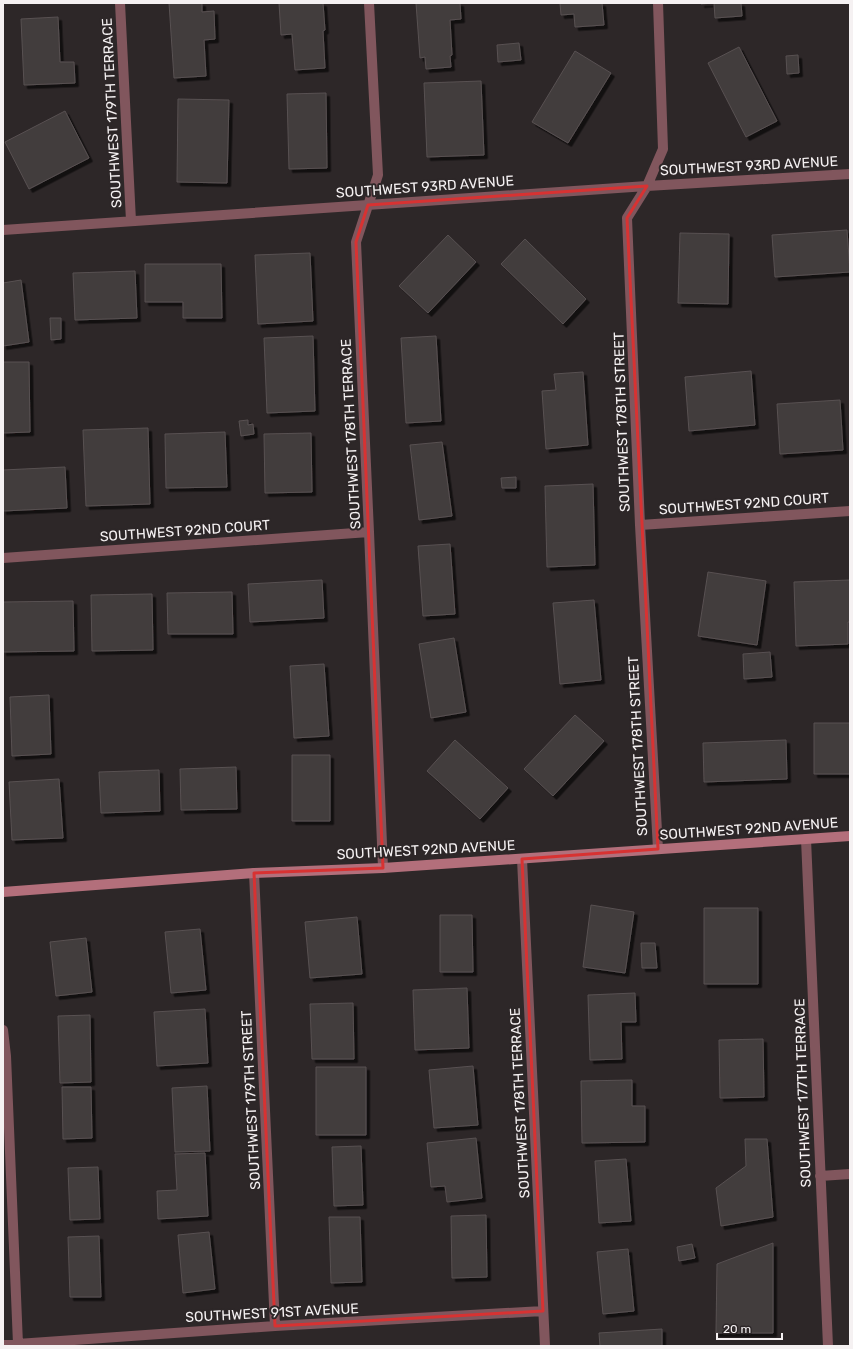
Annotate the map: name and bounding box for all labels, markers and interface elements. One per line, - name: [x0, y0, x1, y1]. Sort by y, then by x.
- street label: SOUTHWEST 179TH TERRACE: [99, 18, 125, 208]
- street label: SOUTHWEST 93RD AVENUE: [660, 153, 838, 179]
- street label: SOUTHWEST 93RD AVENUE: [335, 172, 515, 202]
- street label: SOUTHWEST 178TH STREET: [610, 332, 634, 512]
- street label: SOUTHWEST 178TH TERRACE: [338, 338, 364, 530]
- street label: SOUTHWEST 92ND COURT: [658, 490, 830, 518]
- street label: SOUTHWEST 92ND COURT: [99, 517, 271, 545]
- street label: SOUTHWEST 178TH STREET: [625, 656, 651, 836]
- street label: SOUTHWEST 92ND AVENUE: [659, 814, 839, 844]
- street label: SOUTHWEST 92ND AVENUE: [336, 837, 516, 863]
- street label: SOUTHWEST 177TH TERRACE: [791, 998, 815, 1188]
- street label: SOUTHWEST 178TH TERRACE: [507, 1007, 533, 1199]
- street label: SOUTHWEST 179TH STREET: [238, 1010, 264, 1190]
- street label: SOUTHWEST 91ST AVENUE: [185, 1300, 359, 1326]
- scale bar: [717, 1315, 782, 1341]
- text: 20 m: [723, 1322, 751, 1336]

